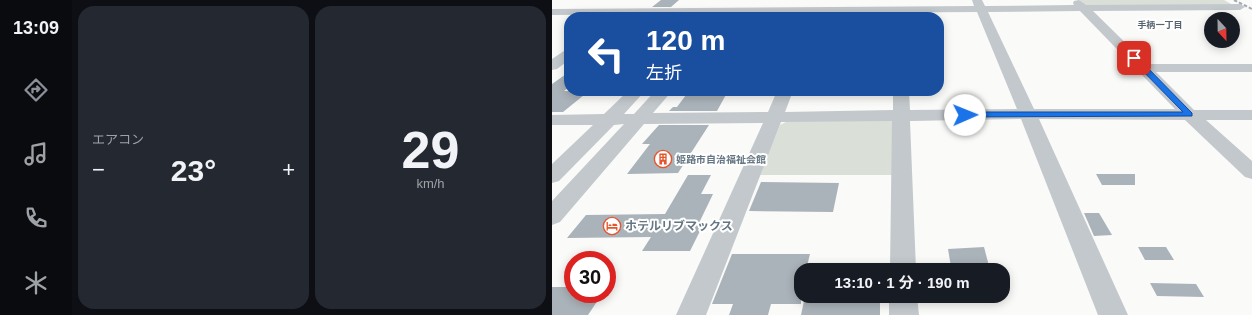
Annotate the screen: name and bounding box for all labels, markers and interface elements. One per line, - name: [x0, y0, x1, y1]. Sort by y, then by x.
- north arrow: [1204, 12, 1240, 48]
- map controls: [1204, 12, 1240, 48]
- text: 13:09: [13, 18, 59, 38]
- district label: 手柄一丁目: [1137, 20, 1183, 30]
- text: 120 m: [646, 25, 725, 56]
- icon: left: [580, 28, 632, 80]
- pin: [1117, 41, 1151, 75]
- icon: arrive: [1123, 47, 1145, 69]
- text: 左折: [646, 63, 682, 83]
- icon: directions: [22, 76, 50, 104]
- position arrow: [944, 94, 986, 136]
- text: 29: [402, 121, 459, 179]
- text: エアコン: [92, 132, 144, 147]
- icon: music: [22, 140, 50, 168]
- building icon: 姫路市自治福祉会館: [653, 149, 673, 169]
- text: 23°: [171, 154, 216, 187]
- place label: 姫路市自治福祉会館: [676, 154, 766, 165]
- text: −: [92, 157, 105, 182]
- text: +: [282, 157, 295, 182]
- text: km/h: [416, 176, 445, 191]
- icon: phone: [22, 204, 50, 232]
- hotel icon: ホテルリブマックス: [602, 216, 622, 236]
- place label: ホテルリブマックス: [625, 219, 733, 233]
- speed limit sign: 30: [564, 251, 616, 303]
- icon: climate: [22, 269, 50, 297]
- text: 13:10 · 1 分 · 190 m: [834, 274, 970, 291]

